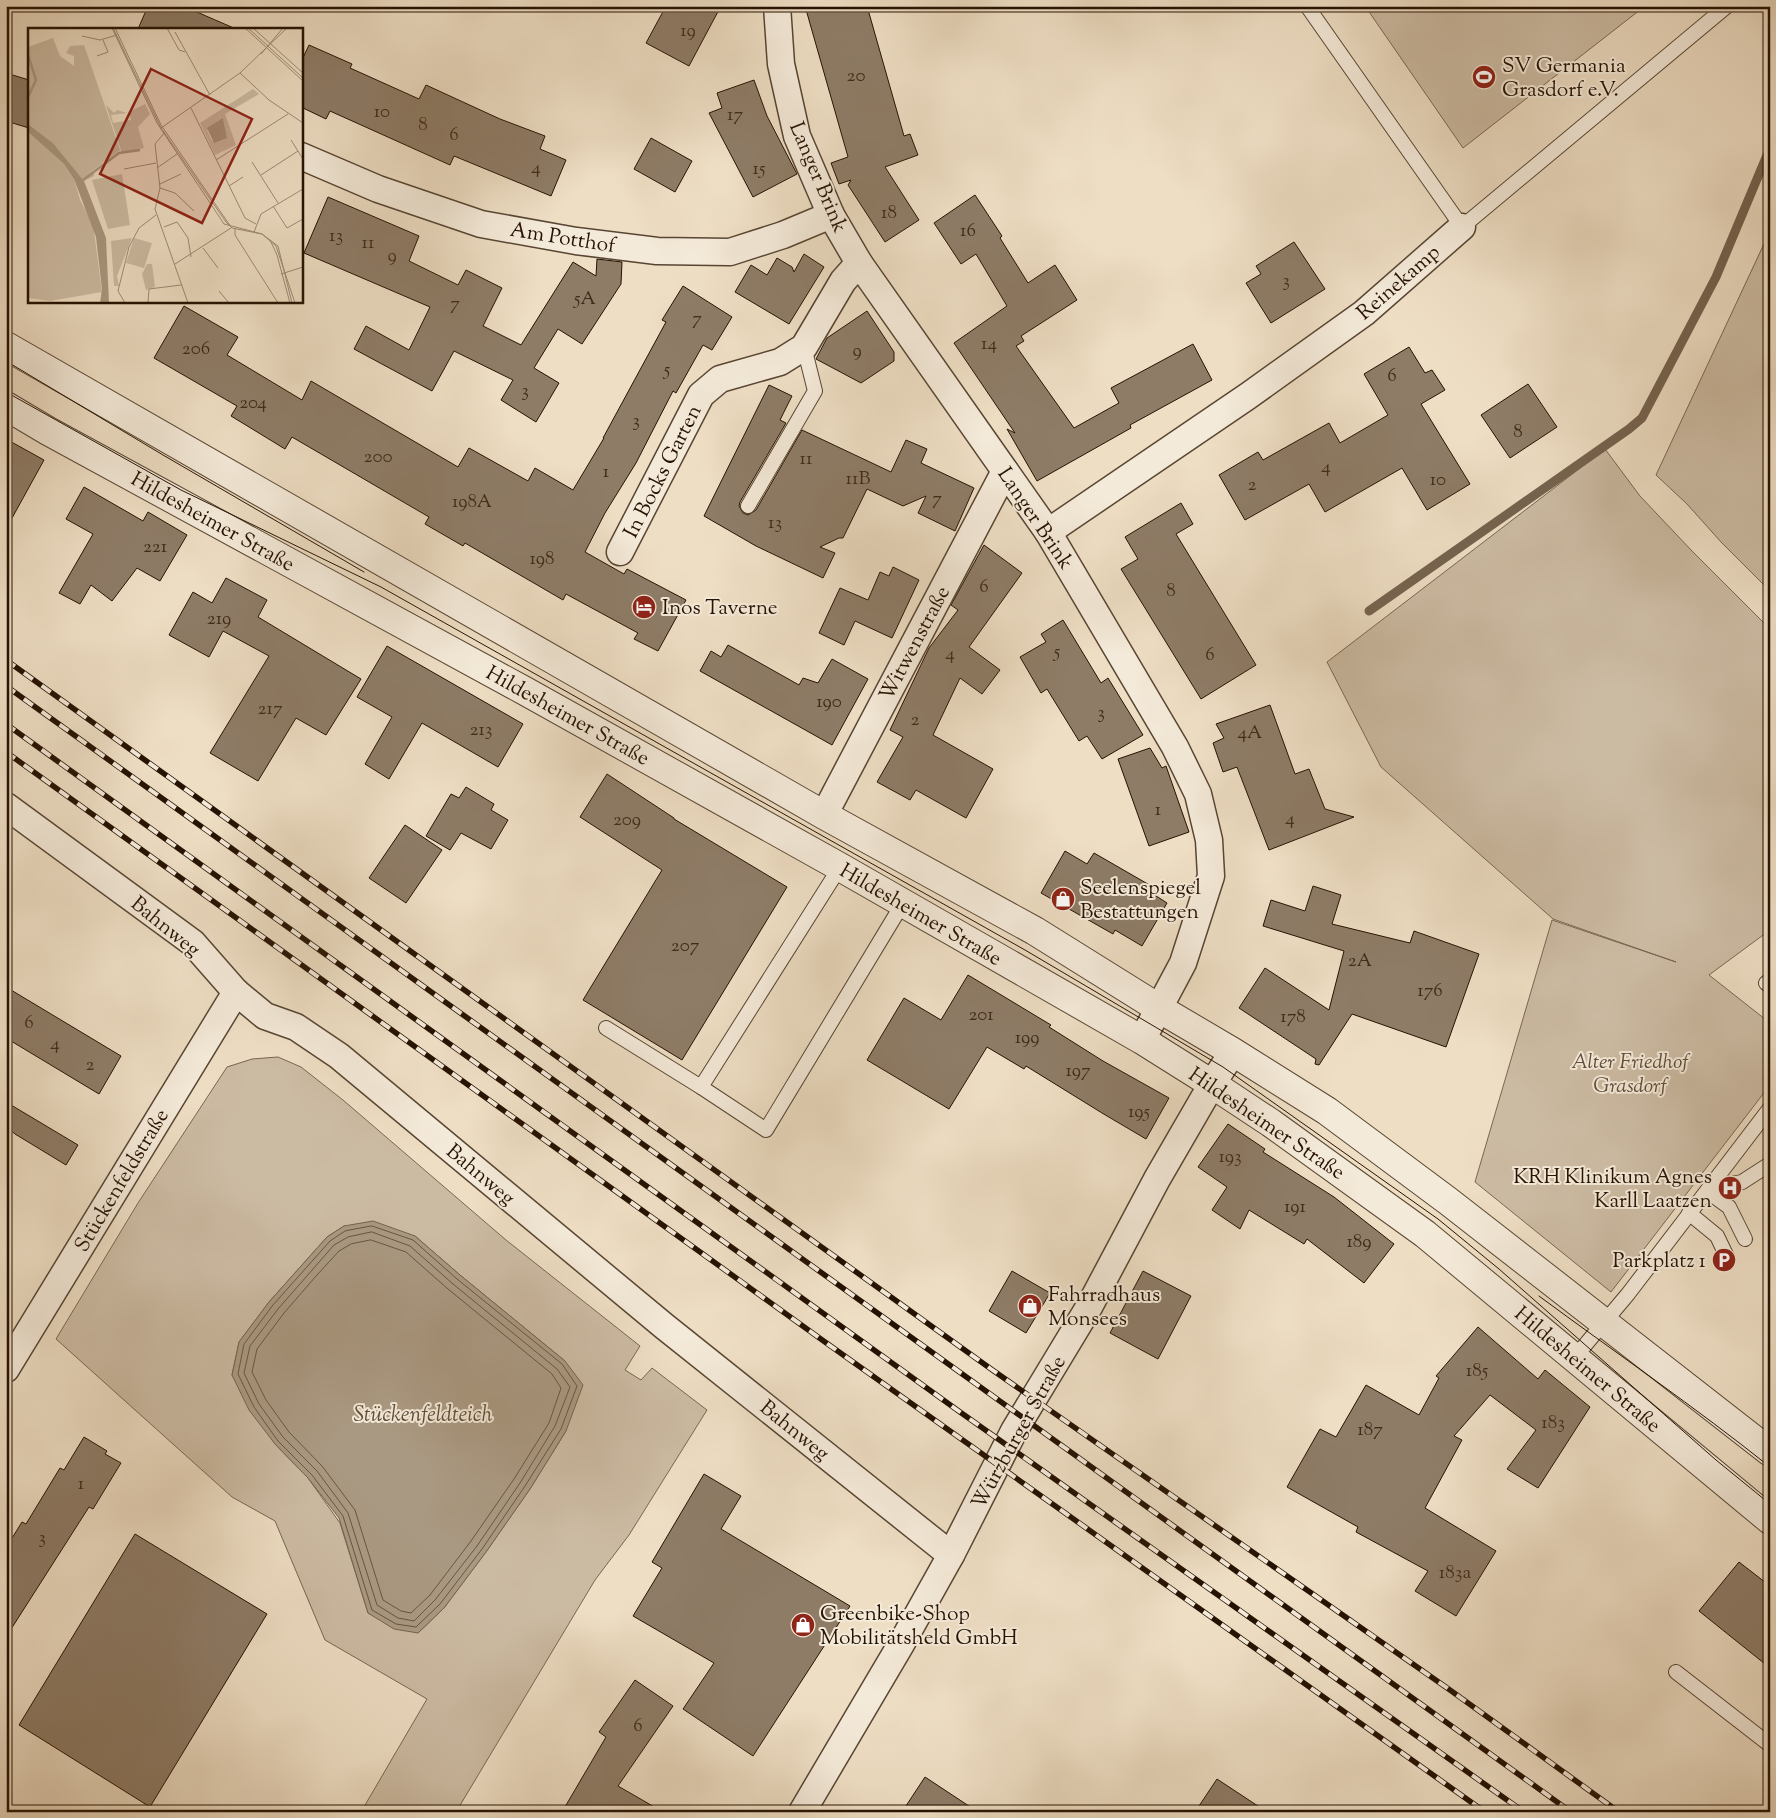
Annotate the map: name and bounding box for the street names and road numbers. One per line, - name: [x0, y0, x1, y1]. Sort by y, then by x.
- street label: Langer Brink: [780, 118, 854, 238]
- street label: Am Potthof: [508, 216, 619, 262]
- street label: Reinekamp: [1351, 239, 1448, 328]
- street label: In Bocks Garten: [617, 400, 710, 544]
- street label: Langer Brink: [989, 462, 1080, 577]
- street label: Hildesheimer Straße: [125, 465, 299, 580]
- street label: Witwenstraße: [873, 581, 959, 707]
- street label: Hildesheimer Straße: [480, 659, 654, 774]
- street label: Hildesheimer Straße: [833, 857, 1007, 975]
- street label: Bahnweg: [123, 890, 206, 965]
- street label: Hildesheimer Straße: [1182, 1061, 1350, 1188]
- street label: Stückenfeldstraße: [68, 1104, 177, 1258]
- street label: Bahnweg: [439, 1138, 521, 1213]
- street label: Hildesheimer Straße: [1507, 1300, 1667, 1441]
- street label: Würzburger Straße: [965, 1351, 1074, 1515]
- street label: Bahnweg: [752, 1394, 835, 1469]

